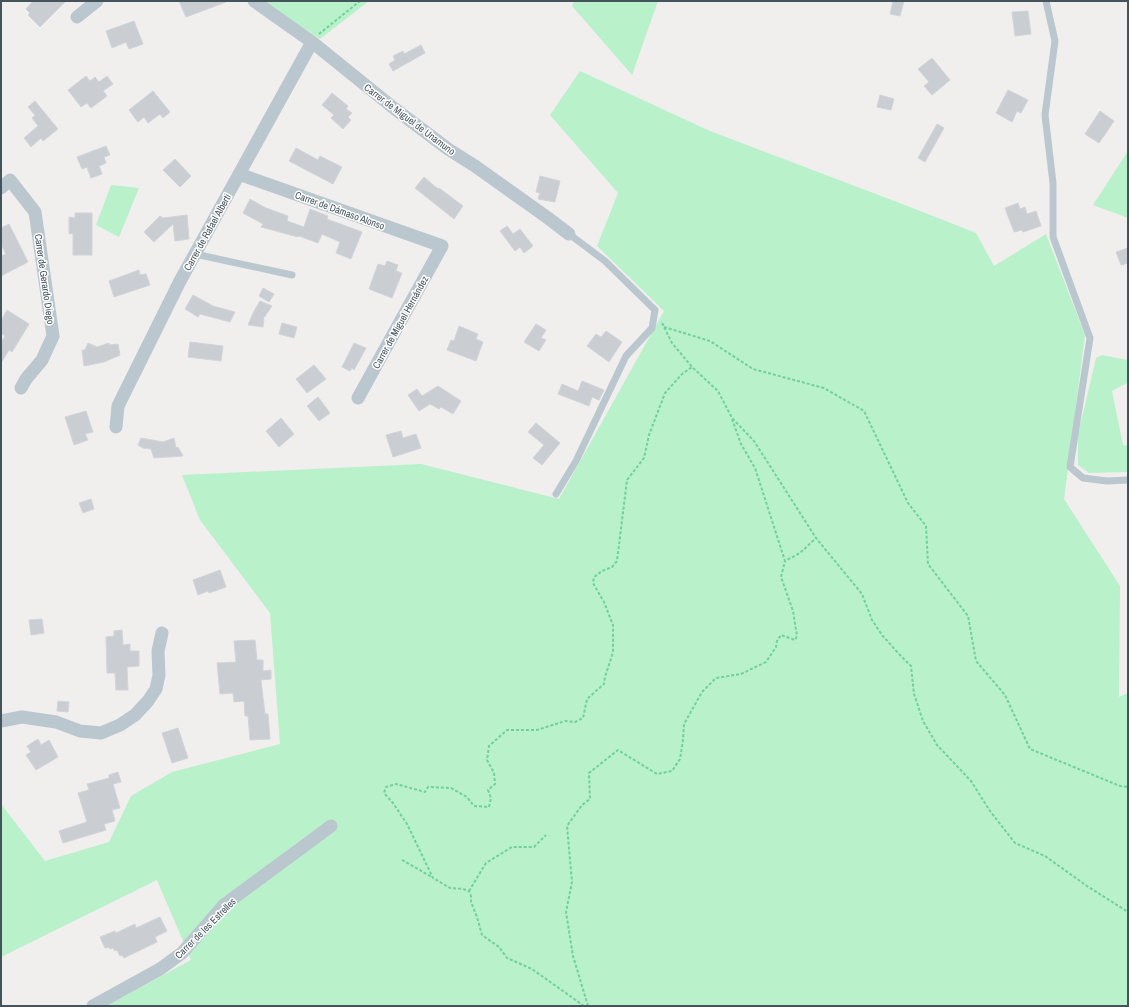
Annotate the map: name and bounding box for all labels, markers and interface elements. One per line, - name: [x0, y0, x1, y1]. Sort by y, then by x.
- street label: Carrer de Miguel de Unamuno: [362, 81, 458, 158]
- street label: Carrer de Dámaso Alonso: [293, 188, 387, 233]
- street label: Carrer de Rafael Alberti: [181, 191, 234, 273]
- street label: Carrer de Gerardo Diego: [32, 233, 57, 326]
- street label: Carrer de Miguel Hernández: [370, 274, 431, 371]
- street label: Carrer de les Estrelles: [172, 895, 239, 962]

